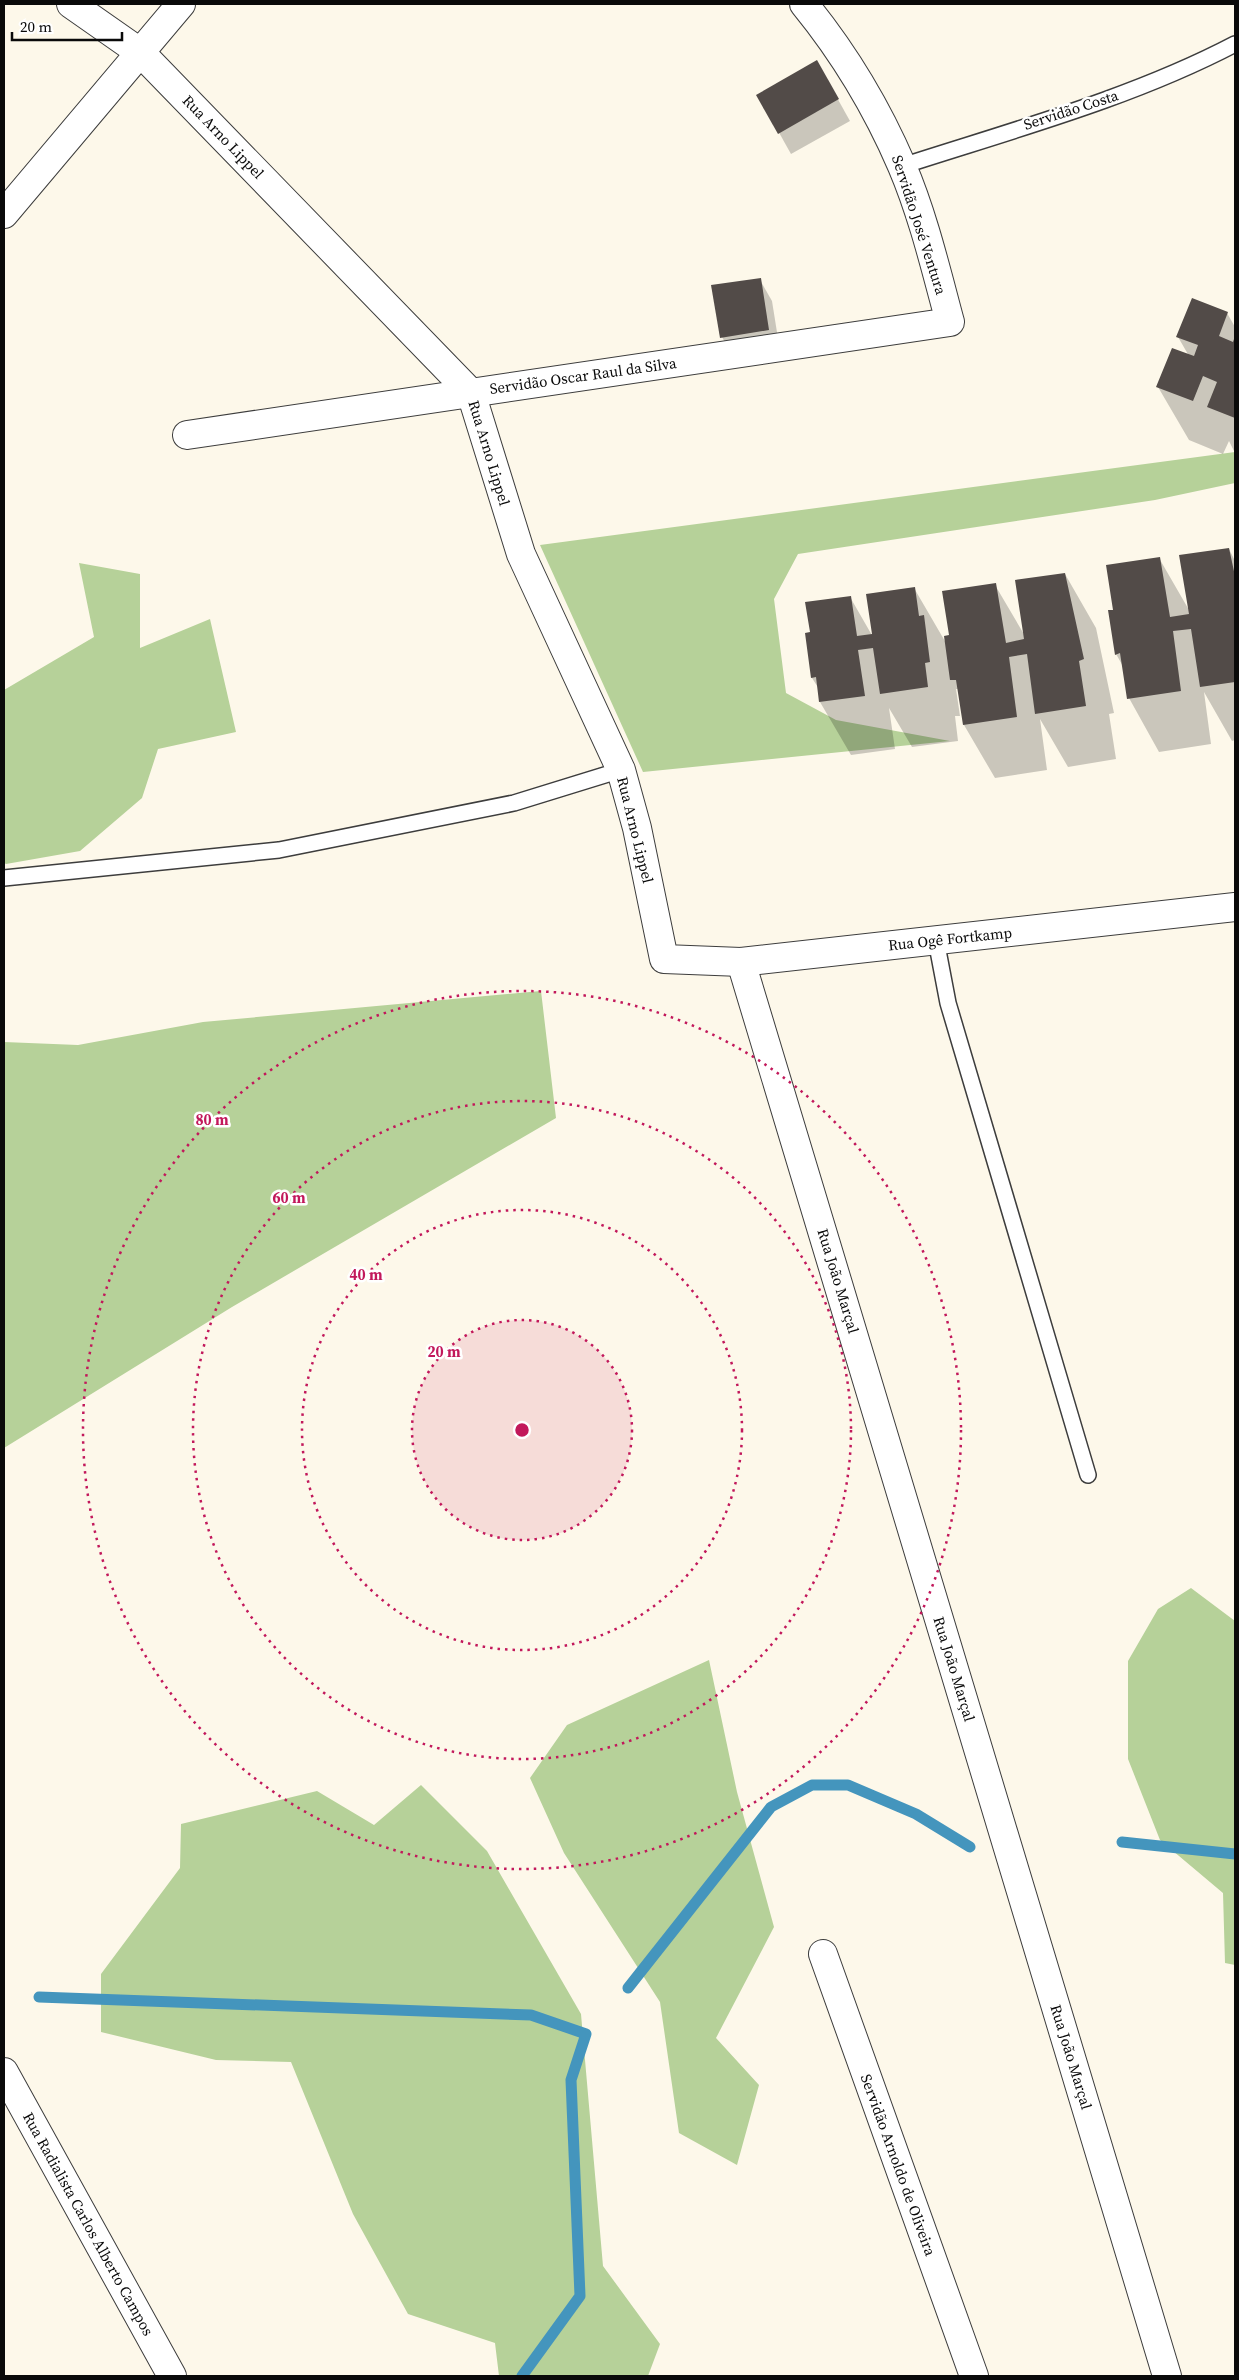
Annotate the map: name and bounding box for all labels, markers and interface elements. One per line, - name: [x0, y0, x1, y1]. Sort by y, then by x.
- scale bar: [12, 10, 122, 42]
- text: 20 m: [20, 16, 52, 37]
- street label: Servidão Costa: [1021, 84, 1121, 135]
- street label: Rua Arno Lippel: [178, 90, 269, 184]
- street label: Servidão José Ventura: [887, 152, 952, 298]
- street label: Servidão Oscar Raul da Silva: [488, 352, 678, 399]
- street label: Rua Arno Lippel: [463, 398, 516, 509]
- street label: Rua Arno Lippel: [612, 774, 659, 886]
- street label: Rua Ogê Fortkamp: [887, 922, 1013, 955]
- text: 80 m: [195, 1109, 229, 1130]
- text: 60 m: [272, 1187, 306, 1208]
- street label: Rua João Marçal: [813, 1226, 865, 1336]
- text: 40 m: [349, 1264, 383, 1285]
- text: 20 m: [427, 1341, 461, 1362]
- centre of rings: [513, 1421, 531, 1439]
- street label: Rua João Marçal: [929, 1614, 981, 1724]
- street label: Rua João Marçal: [1046, 2002, 1098, 2112]
- street label: Servidão Arnoldo de Oliveira: [856, 2071, 941, 2259]
- street label: Rua Radialista Carlos Alberto Campos: [18, 2108, 159, 2339]

